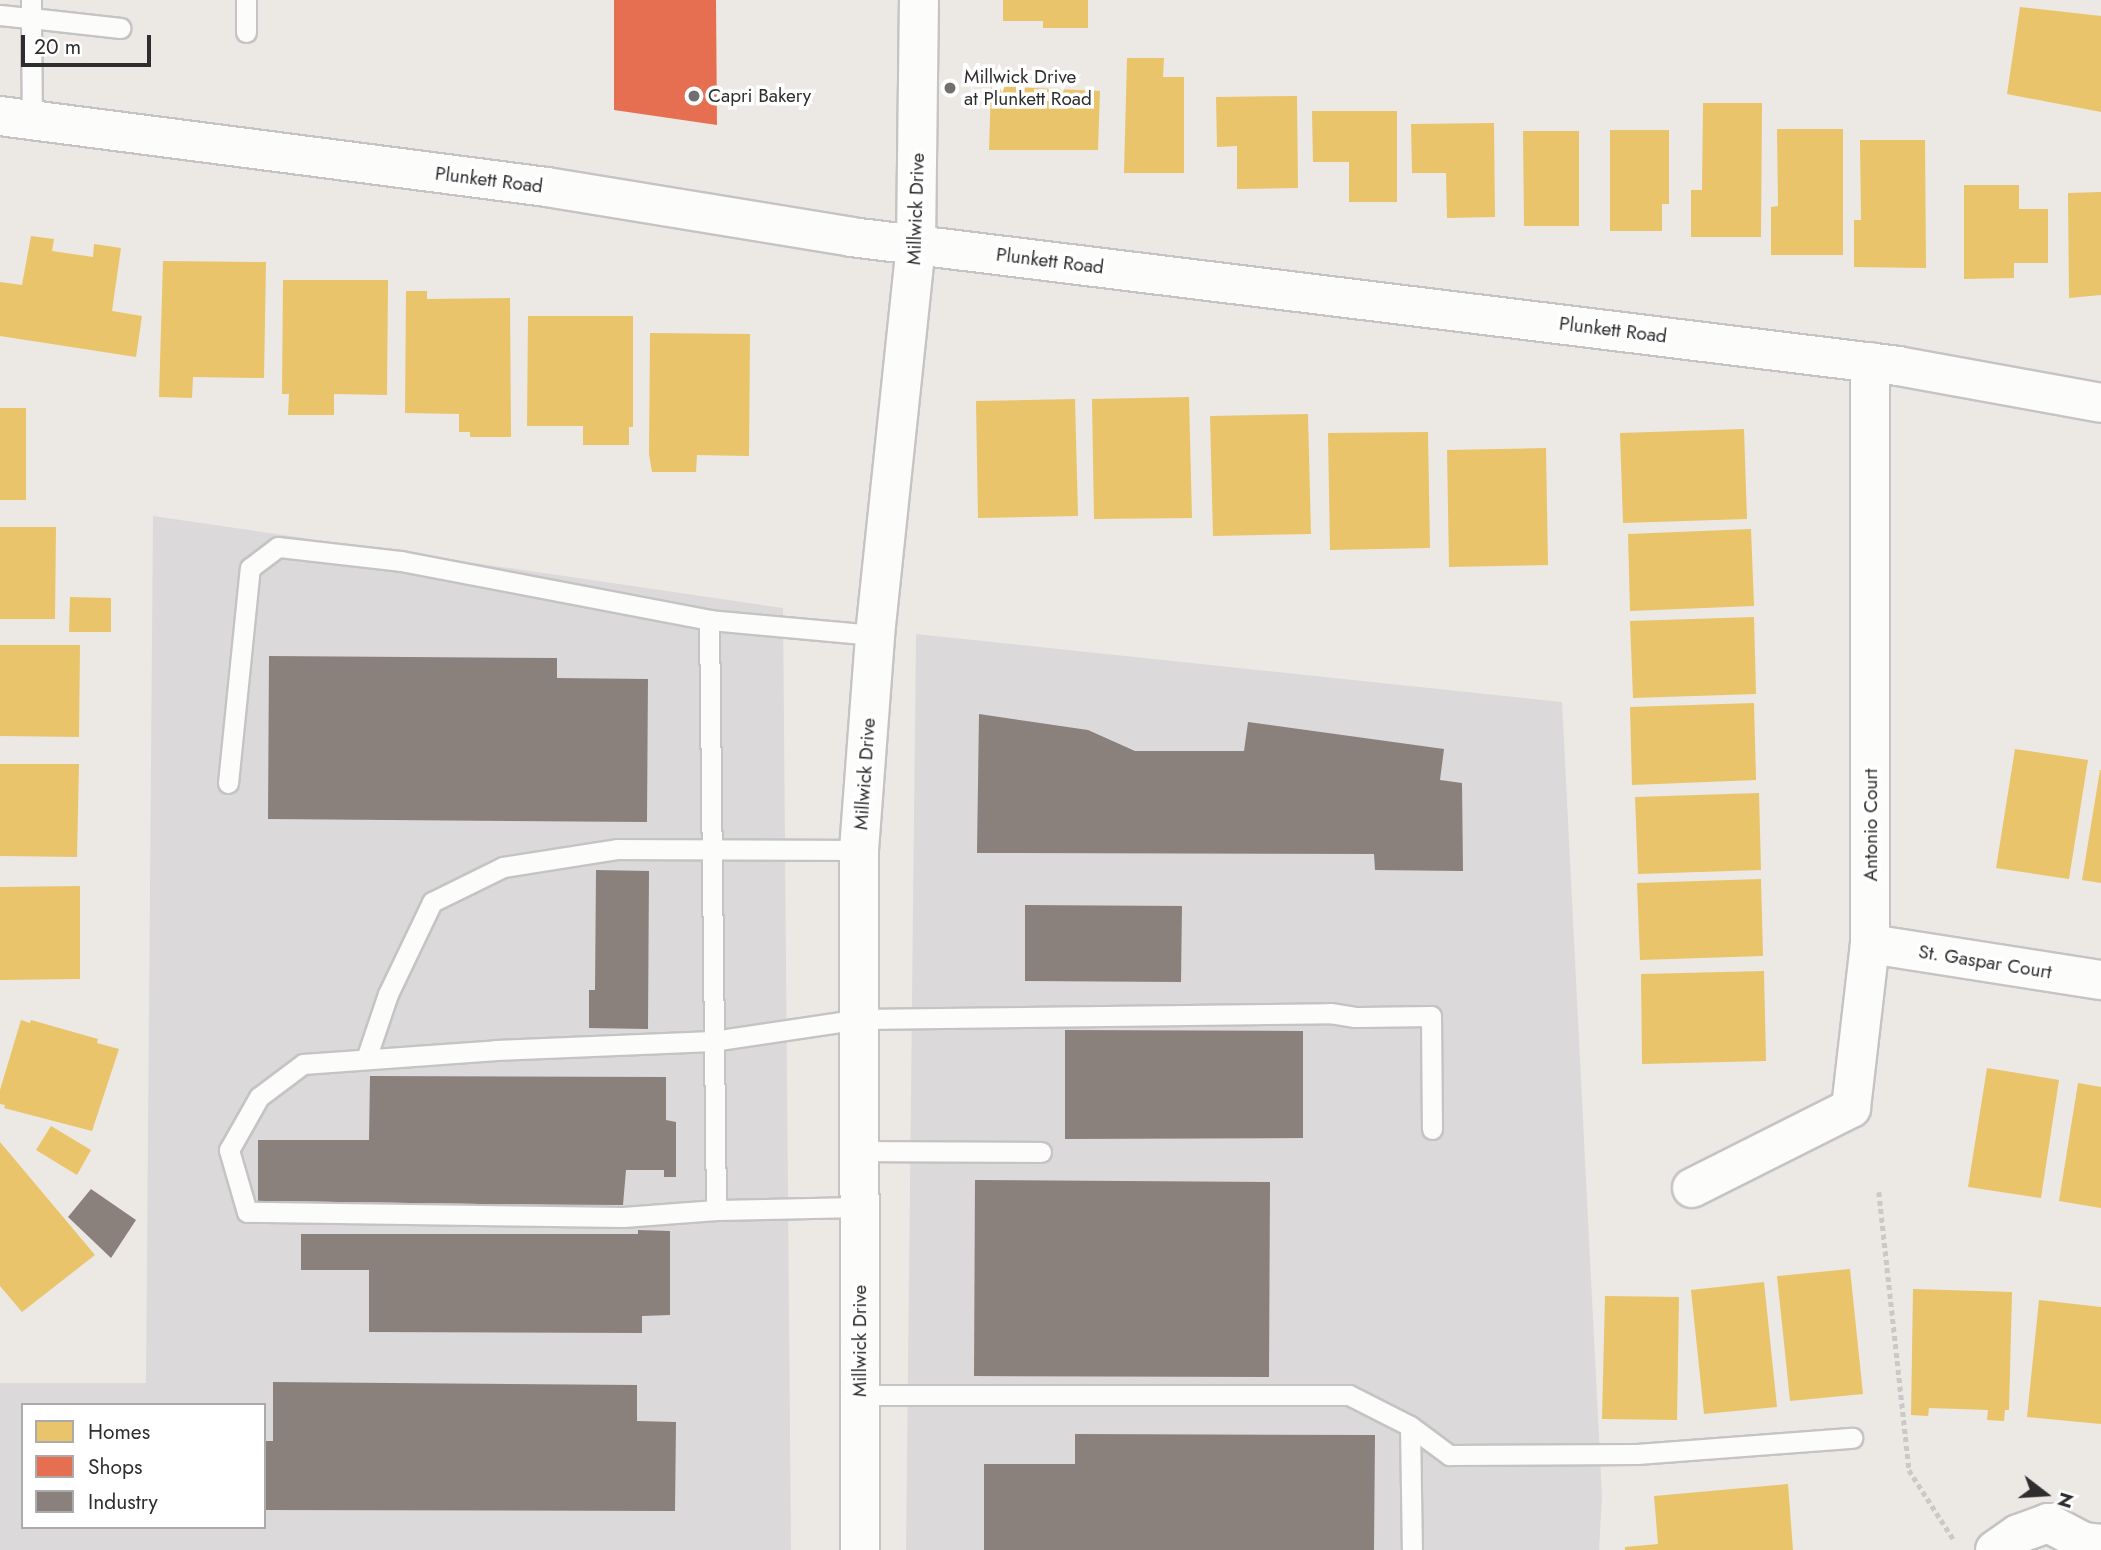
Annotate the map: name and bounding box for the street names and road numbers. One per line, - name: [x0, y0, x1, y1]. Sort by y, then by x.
- street label: Millwick Drive: [903, 152, 929, 266]
- street label: Plunkett Road: [434, 162, 544, 198]
- street label: Plunkett Road: [995, 243, 1105, 279]
- street label: Plunkett Road: [1558, 312, 1668, 348]
- street label: Millwick Drive: [850, 717, 880, 831]
- street label: Antonio Court: [1860, 769, 1882, 881]
- street label: St. Gaspar Court: [1917, 940, 2053, 984]
- street label: Millwick Drive: [849, 1285, 871, 1397]

